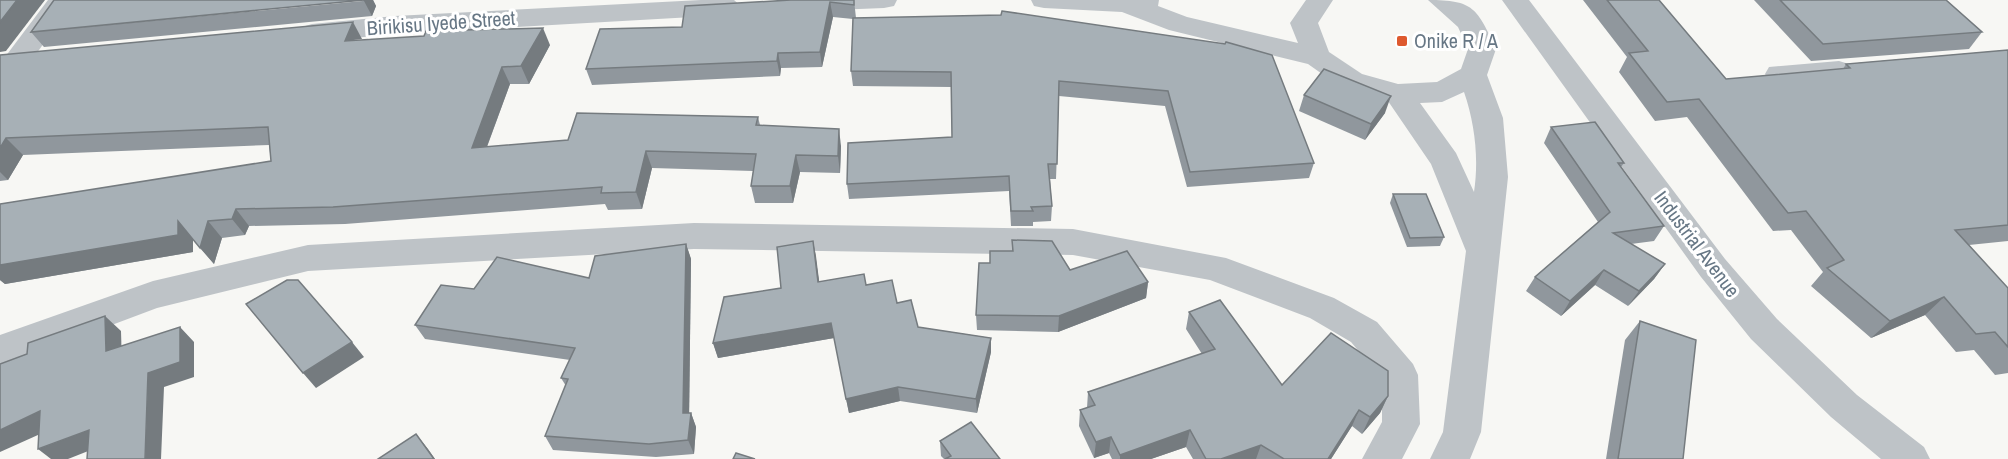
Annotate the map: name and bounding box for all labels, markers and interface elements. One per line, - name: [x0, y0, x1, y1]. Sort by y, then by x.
- street label: Birikisu Iyede Street: [366, 4, 516, 41]
- place label: Onike R / A: [1414, 27, 1498, 54]
- marker: Onike R / A: [1395, 34, 1409, 48]
- street label: Industrial Avenue: [1649, 185, 1746, 302]

